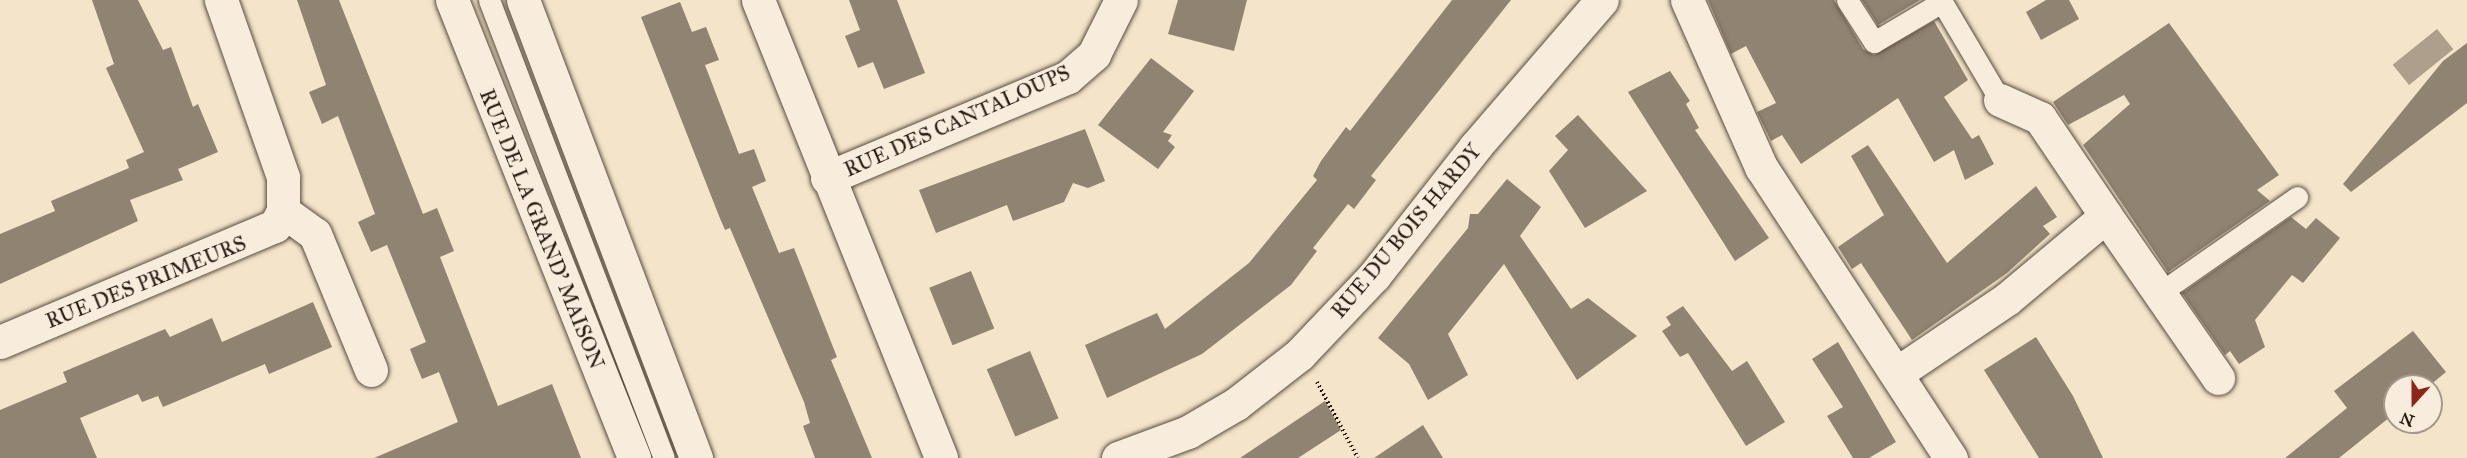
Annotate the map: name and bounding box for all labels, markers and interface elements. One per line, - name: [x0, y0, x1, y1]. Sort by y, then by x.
- street label: RUE DES CANTALOUPS: [840, 60, 1074, 182]
- street label: RUE DE LA GRAND' MAISON: [474, 85, 610, 373]
- street label: RUE DU BOIS HARDY: [1326, 139, 1486, 323]
- street label: RUE DES PRIMEURS: [42, 230, 250, 334]
- north arrow: [2383, 374, 2443, 434]
- text: N: [2397, 408, 2417, 431]

